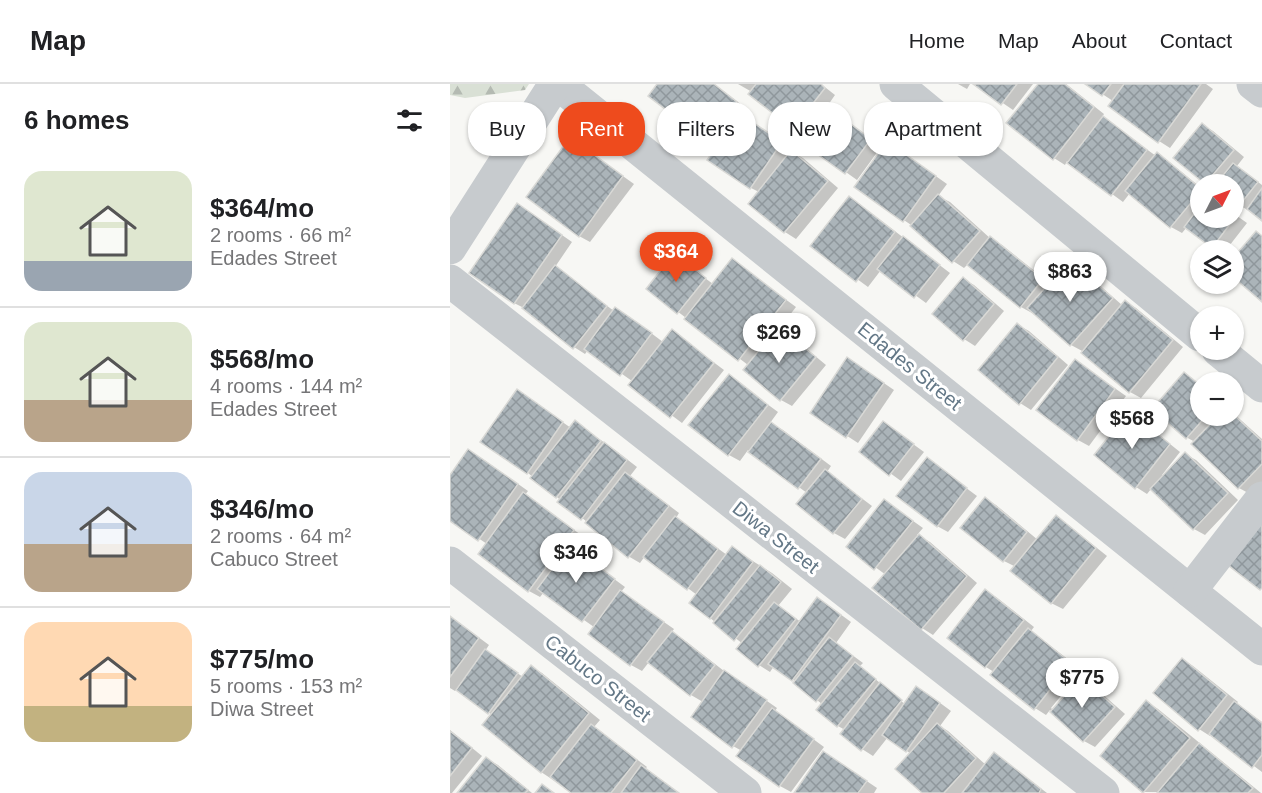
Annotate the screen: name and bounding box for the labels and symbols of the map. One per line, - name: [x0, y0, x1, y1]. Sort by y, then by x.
- north arrow: [1190, 174, 1244, 228]
- pin: $364: [640, 232, 712, 283]
- pin: $863: [1034, 252, 1106, 303]
- pin: $269: [743, 313, 815, 364]
- street label: Edades Street: [854, 318, 967, 415]
- pin: $568: [1096, 399, 1168, 450]
- street label: Diwa Street: [728, 497, 824, 578]
- pin: $346: [540, 533, 612, 584]
- street label: Cabuco Street: [541, 630, 655, 726]
- pin: $775: [1046, 658, 1118, 709]

